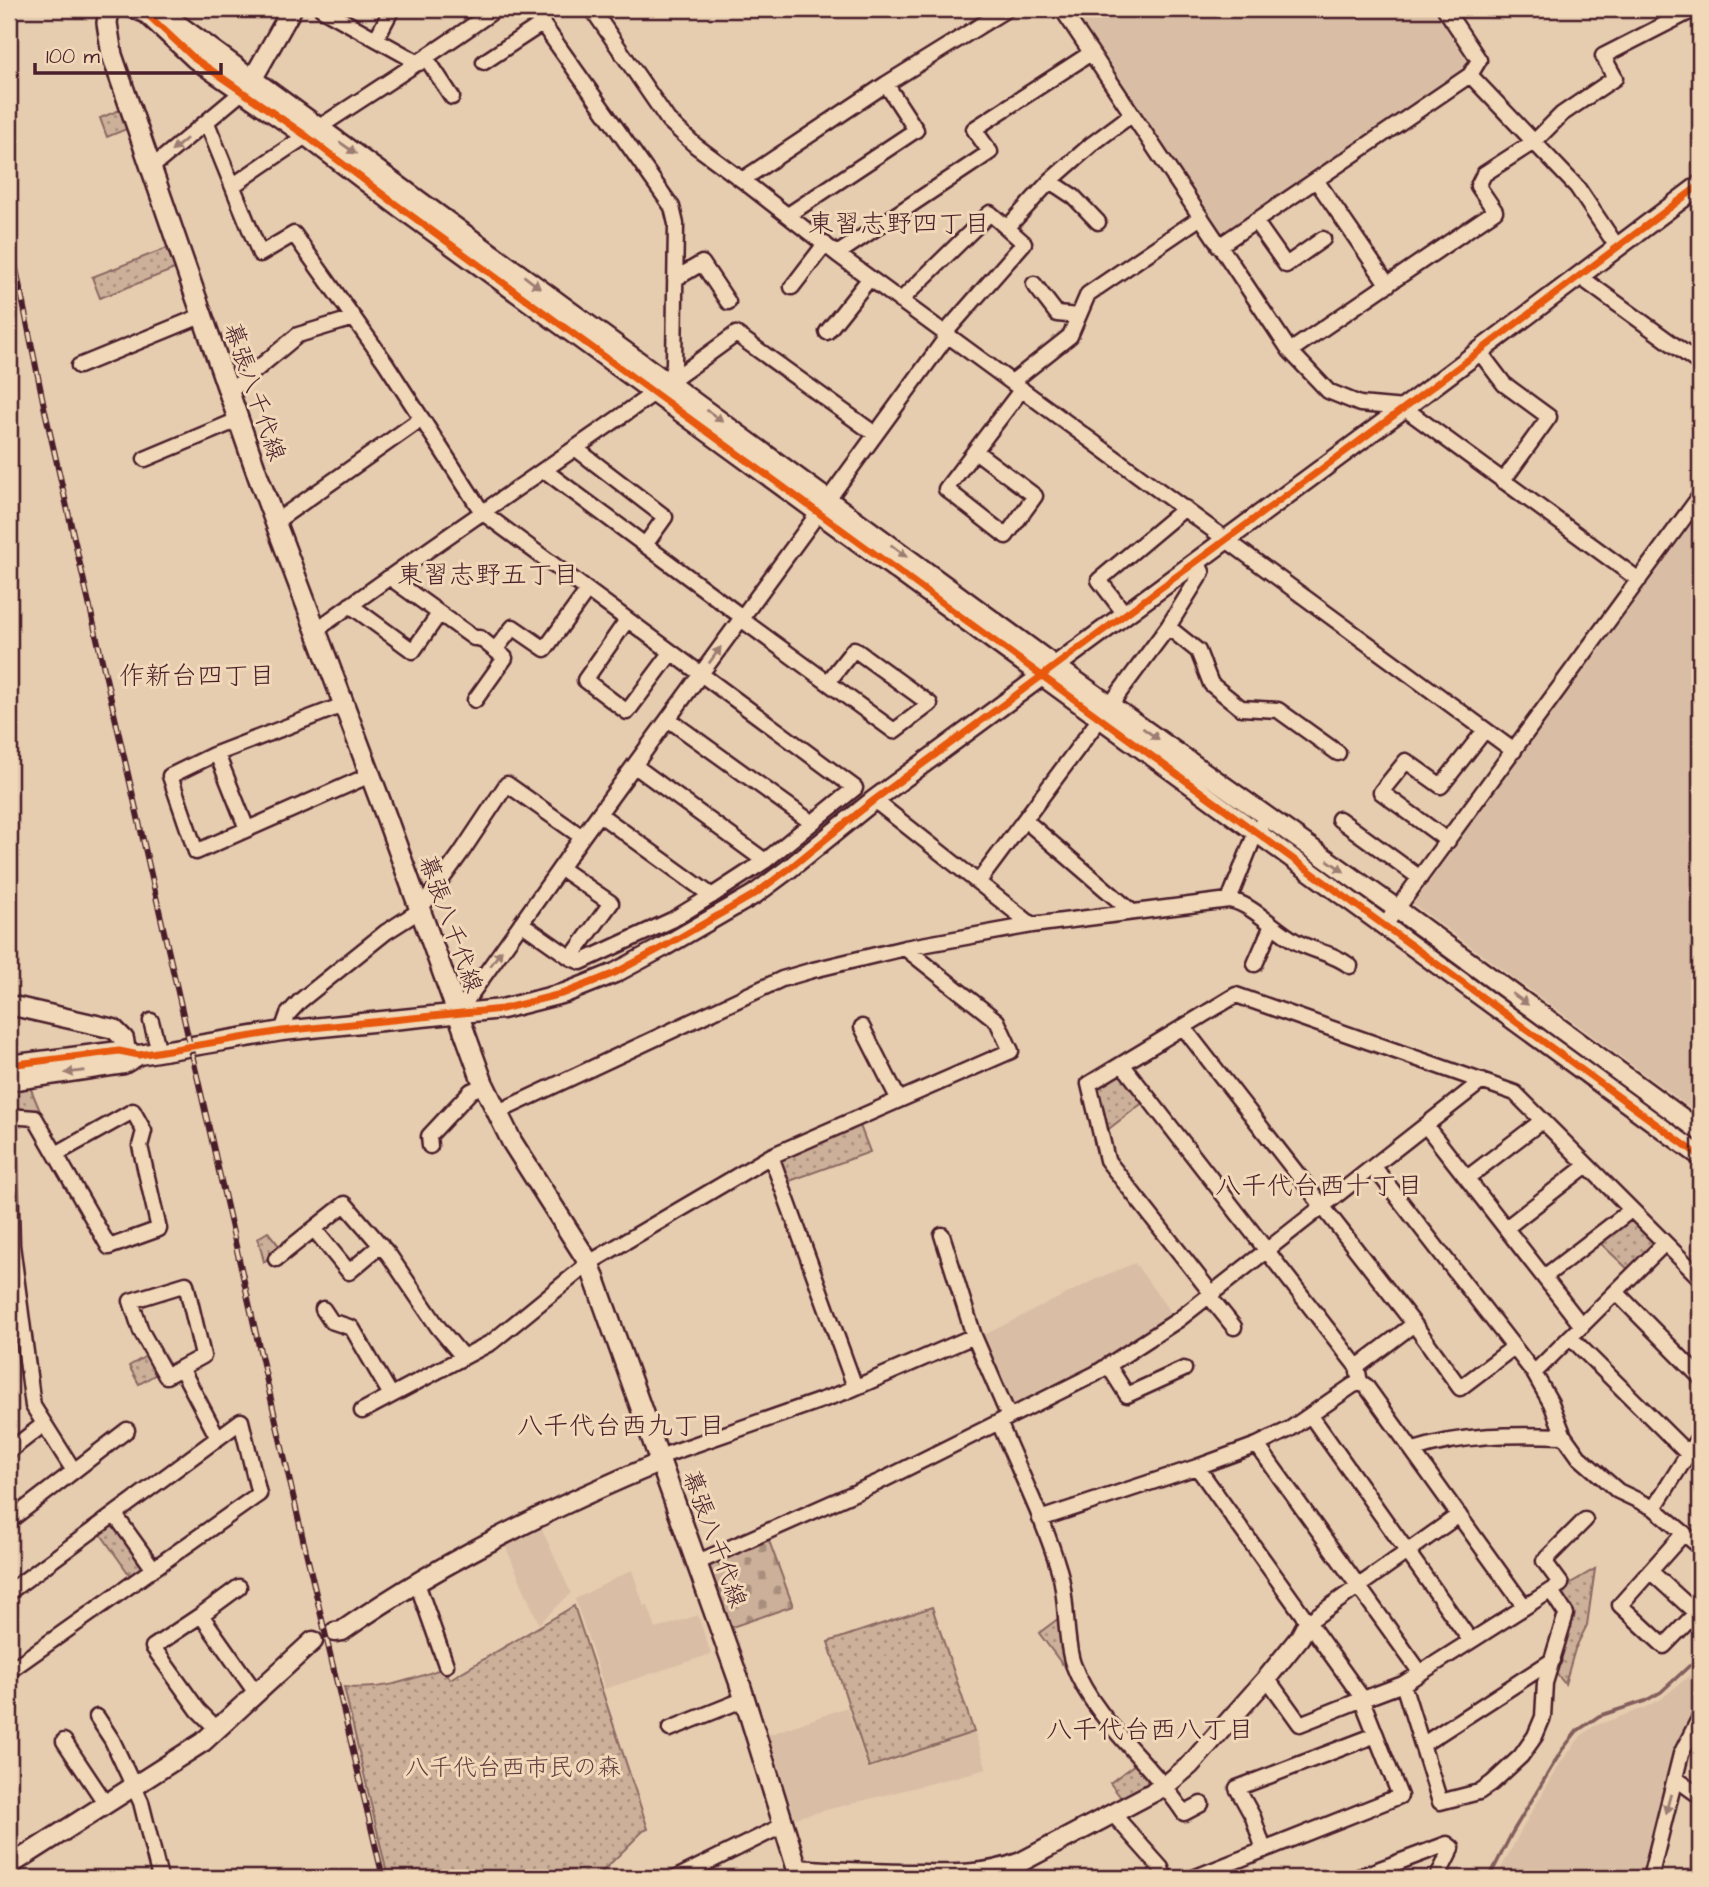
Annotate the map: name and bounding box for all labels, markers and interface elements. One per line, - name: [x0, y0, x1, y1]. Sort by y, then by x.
- scale bar: [35, 32, 220, 76]
- text: 100 m: [46, 42, 101, 71]
- one-way arrow: [170, 138, 188, 153]
- one-way arrow: [339, 141, 357, 155]
- district label: 東習志野四丁目: [808, 206, 990, 242]
- one-way arrow: [523, 275, 541, 289]
- street label: 幕張八千代線: [214, 318, 294, 466]
- one-way arrow: [706, 409, 724, 423]
- one-way arrow: [890, 543, 908, 557]
- district label: 東習志野五丁目: [397, 557, 579, 593]
- one-way arrow: [708, 646, 722, 664]
- district label: 作新台四丁目: [119, 658, 275, 694]
- one-way arrow: [1142, 727, 1160, 741]
- street label: 幕張八千代線: [409, 851, 491, 997]
- one-way arrow: [1327, 859, 1345, 873]
- one-way arrow: [489, 949, 503, 967]
- one-way arrow: [1511, 992, 1530, 1006]
- one-way arrow: [64, 1067, 86, 1078]
- district label: 八千代台西十丁目: [1215, 1168, 1423, 1204]
- district label: 八千代台西九丁目: [517, 1408, 725, 1444]
- street label: 幕張八千代線: [673, 1466, 755, 1612]
- district label: 八千代台西八丁目: [1046, 1712, 1254, 1748]
- park label: 八千代台西市民の森: [405, 1751, 621, 1785]
- one-way arrow: [1662, 1793, 1673, 1815]

